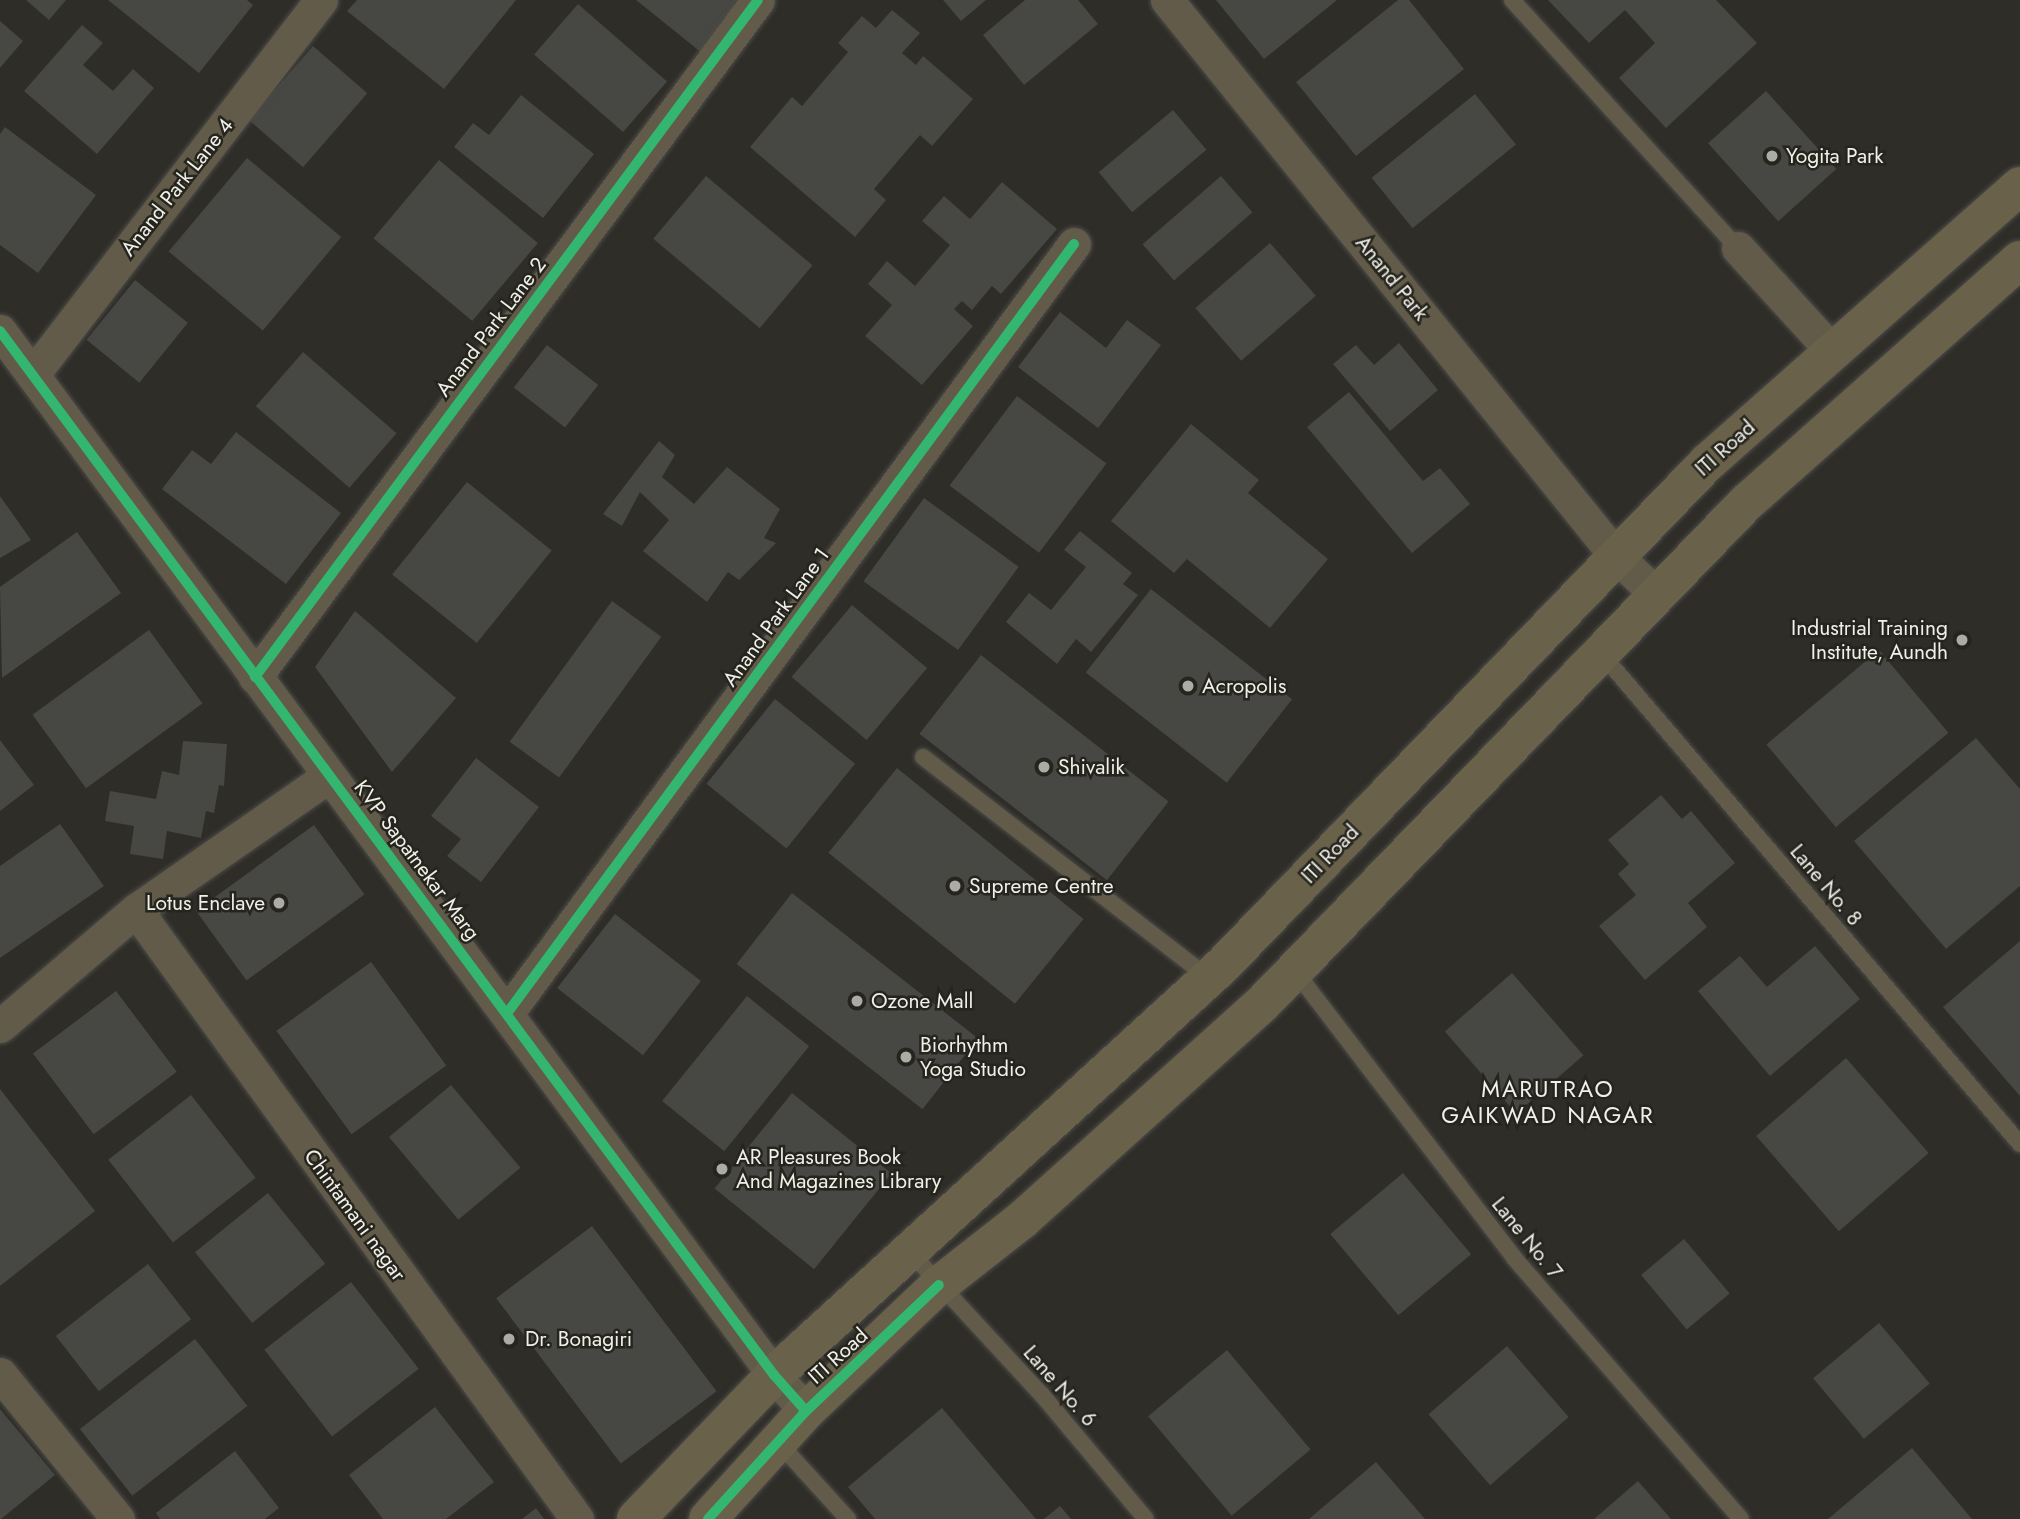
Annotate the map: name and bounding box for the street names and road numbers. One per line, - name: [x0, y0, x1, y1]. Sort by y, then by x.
- street label: Anand Park Lane 4: [115, 113, 239, 261]
- street label: Anand Park: [1350, 231, 1434, 325]
- street label: Anand Park Lane 2: [430, 252, 552, 402]
- street label: ITI Road: [1690, 415, 1760, 481]
- street label: Anand Park Lane 1: [717, 543, 835, 691]
- street label: KVP Sapatnekar Marg: [349, 775, 485, 945]
- street label: ITI Road: [1296, 819, 1364, 889]
- street label: Lane No. 8: [1785, 839, 1867, 931]
- street label: Chintamani nagar: [299, 1144, 411, 1286]
- street label: Lane No. 7: [1486, 1192, 1568, 1284]
- street label: ITI Road: [803, 1323, 873, 1389]
- street label: Lane No. 6: [1018, 1340, 1102, 1432]

